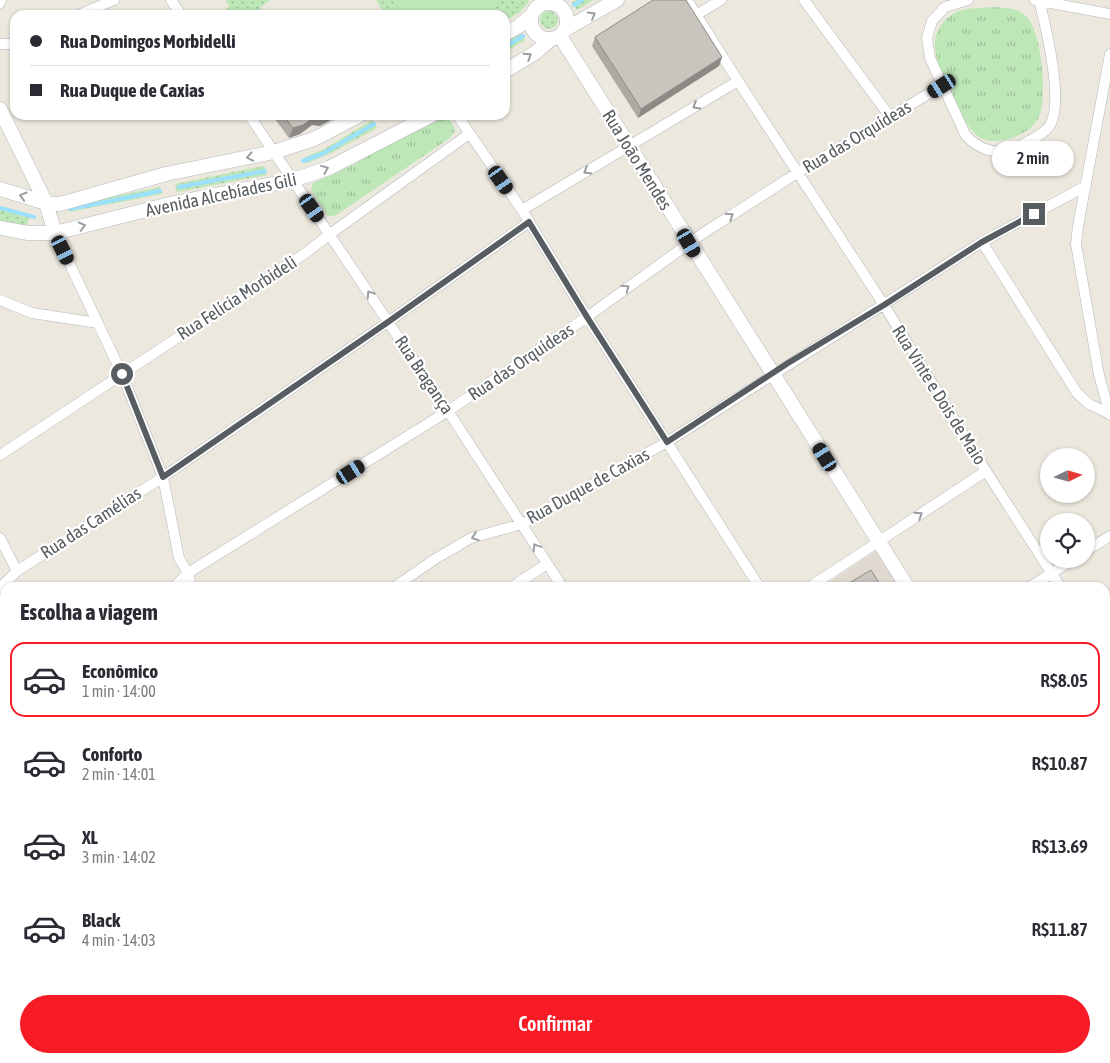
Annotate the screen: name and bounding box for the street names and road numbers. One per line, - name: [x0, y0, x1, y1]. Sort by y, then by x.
- street label: Rua das Orquídeas: [799, 96, 915, 177]
- street label: Rua João Mendes: [598, 106, 677, 214]
- street label: Avenida Alcebíades Gili: [143, 168, 298, 221]
- street label: Rua Felícia Morbideli: [173, 251, 300, 344]
- street label: Rua das Orquídeas: [464, 319, 578, 405]
- street label: Rua Vinte e Dois de Maio: [888, 321, 991, 468]
- street label: Rua Bragança: [391, 332, 458, 418]
- street label: Rua Duque de Caxias: [523, 443, 653, 528]
- street label: Rua das Camélias: [37, 482, 145, 563]

